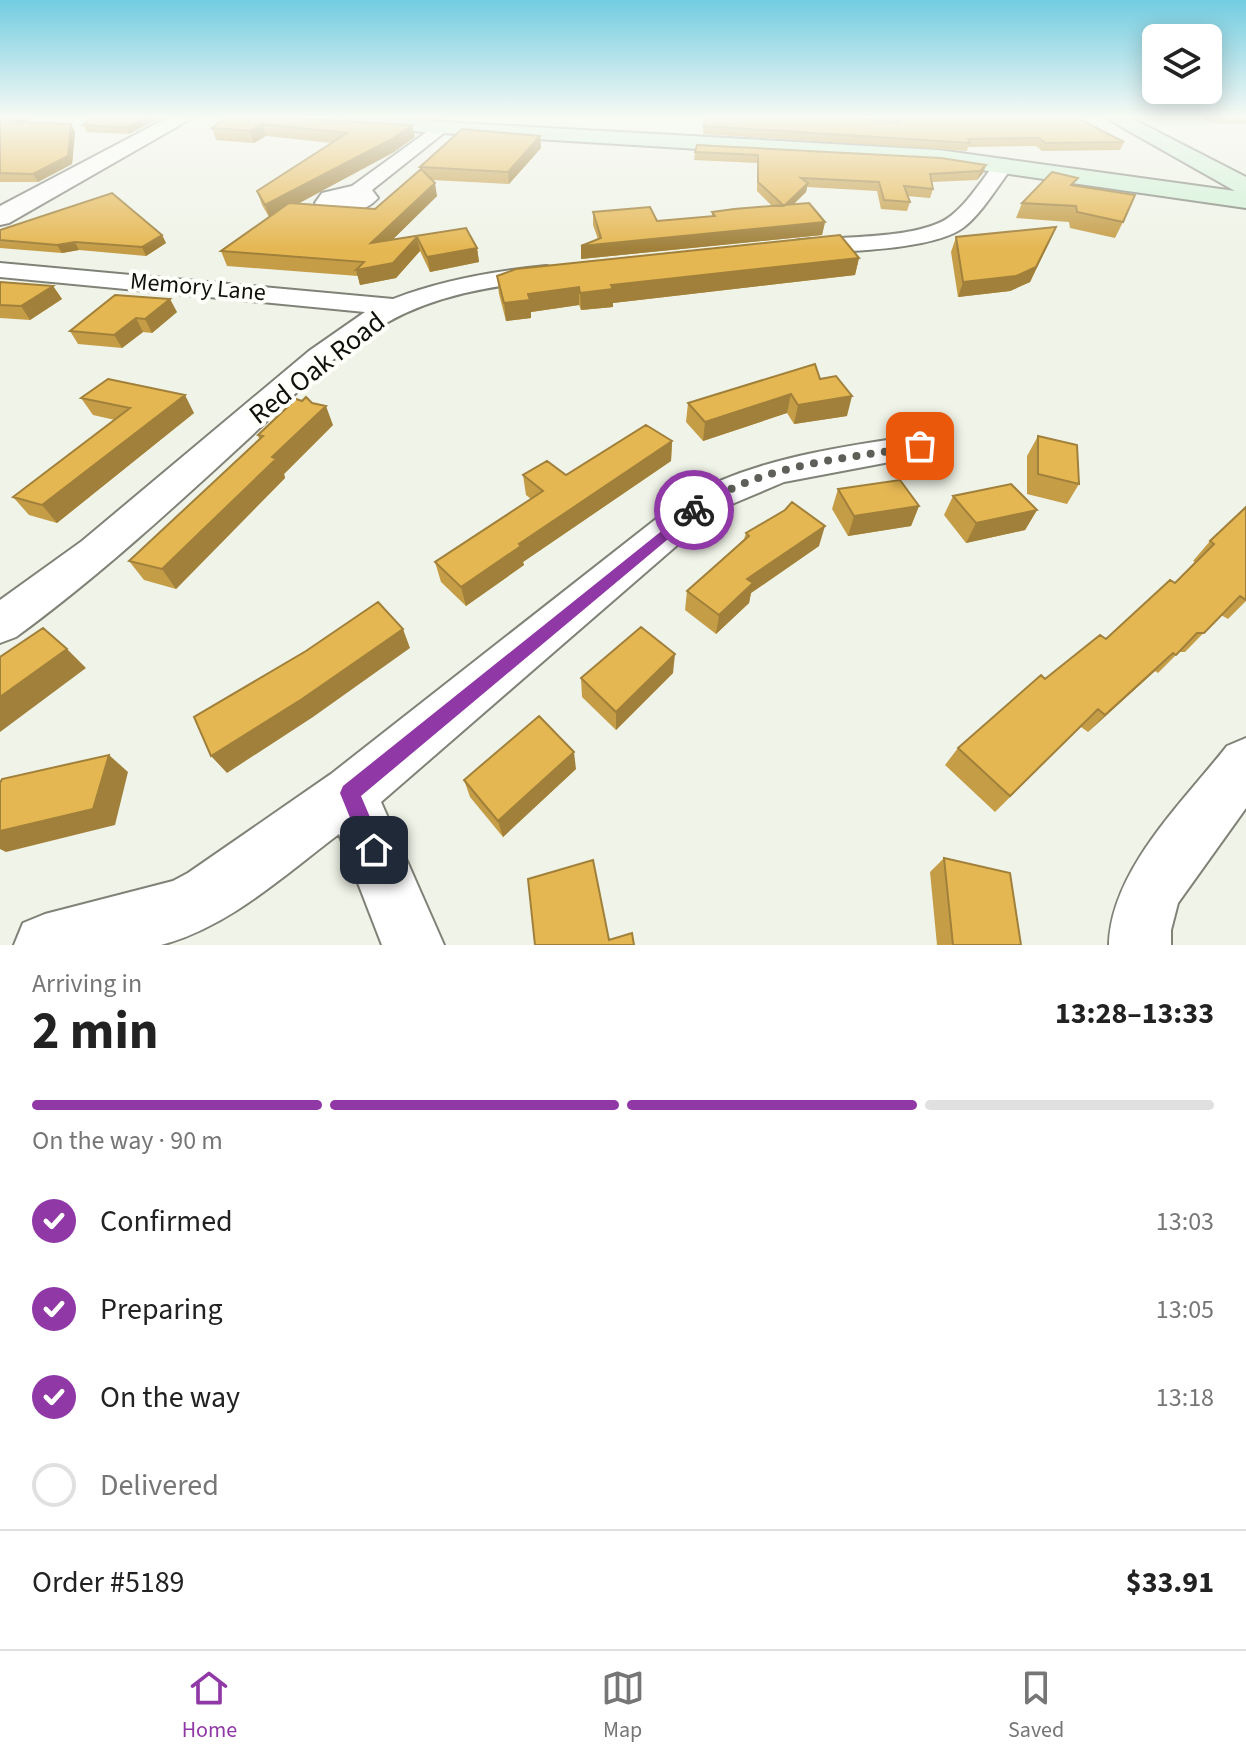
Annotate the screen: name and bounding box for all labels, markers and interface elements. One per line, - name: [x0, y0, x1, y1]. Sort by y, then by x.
- map controls: [1142, 24, 1222, 104]
- button: layers: [1142, 24, 1222, 104]
- street label: Memory Lane: [129, 264, 267, 310]
- street label: Red Oak Road: [240, 302, 394, 434]
- pin: [886, 412, 954, 480]
- icon: bag: [898, 424, 942, 468]
- courier: [654, 470, 734, 550]
- icon: bike: [672, 488, 716, 532]
- pin: [340, 816, 408, 884]
- icon: home: [352, 828, 396, 872]
- text: Arriving in: [32, 965, 142, 1002]
- text: 13:28–13:33: [1055, 992, 1214, 1035]
- text: 2 min: [32, 995, 159, 1069]
- text: On the way · 90 m: [32, 1122, 223, 1159]
- icon: check: [32, 1199, 76, 1243]
- text: Confirmed: [100, 1200, 233, 1243]
- text: 13:03: [1156, 1203, 1214, 1240]
- icon: check: [32, 1287, 76, 1331]
- text: Preparing: [100, 1288, 223, 1331]
- text: 13:05: [1156, 1291, 1214, 1328]
- icon: check: [32, 1375, 76, 1419]
- text: On the way: [100, 1376, 240, 1419]
- text: 13:18: [1156, 1379, 1214, 1416]
- text: Delivered: [100, 1464, 219, 1507]
- text: Order #5189: [32, 1561, 185, 1604]
- text: $33.91: [1126, 1561, 1214, 1604]
- tab: Home: [182, 1666, 237, 1746]
- tab: Map: [601, 1666, 645, 1746]
- tab: Saved: [1008, 1666, 1064, 1746]

